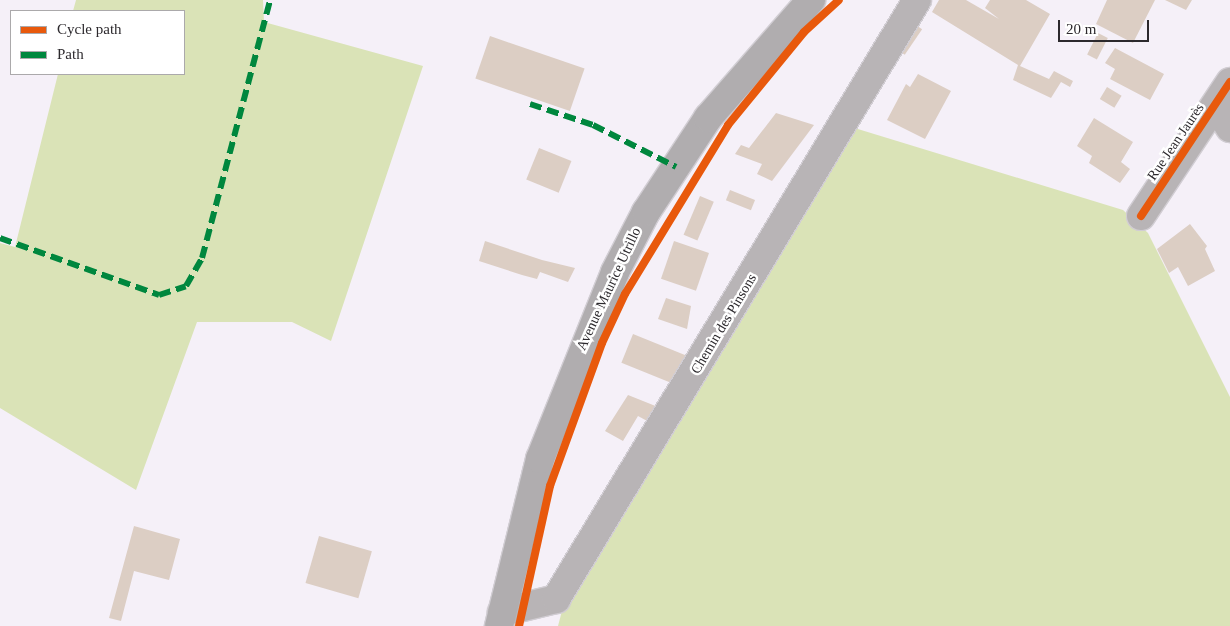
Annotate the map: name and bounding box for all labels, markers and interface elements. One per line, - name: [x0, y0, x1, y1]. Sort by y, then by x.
- legend: [10, 10, 185, 75]
- scale bar: [1060, 10, 1151, 42]
- text: Cycle path: [57, 21, 122, 37]
- text: 20 m: [1066, 21, 1096, 37]
- text: Path: [57, 46, 84, 62]
- street label: Rue Jean Jaurès: [1144, 100, 1208, 184]
- street label: Avenue Maurice Utrillo: [573, 225, 645, 353]
- street label: Chemin des Pinsons: [688, 271, 760, 377]

